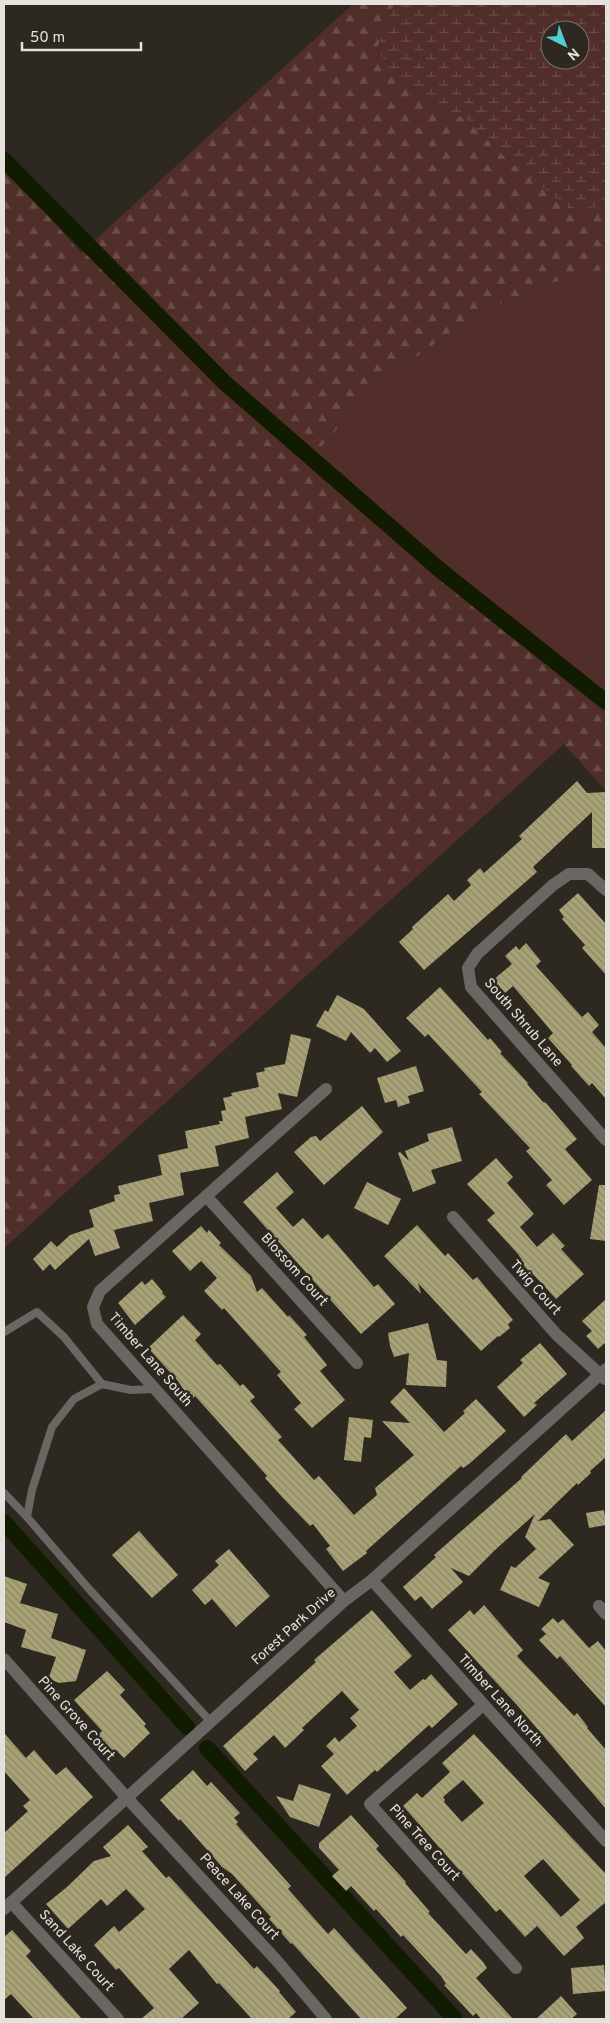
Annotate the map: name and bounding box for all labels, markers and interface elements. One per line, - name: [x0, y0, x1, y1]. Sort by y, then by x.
- scale bar: [22, 20, 141, 52]
- north arrow: [540, 20, 590, 70]
- text: 50 m: [30, 29, 65, 48]
- text: N: [563, 44, 582, 63]
- street label: South Shrub Lane: [480, 975, 566, 1071]
- street label: Blossom Court: [257, 1230, 331, 1310]
- street label: Twig Court: [506, 1257, 564, 1319]
- street label: Timber Lane South: [105, 1309, 195, 1411]
- street label: Forest Park Drive: [248, 1585, 340, 1669]
- street label: Timber Lane North: [454, 1651, 546, 1751]
- street label: Pine Grove Court: [34, 1673, 118, 1765]
- street label: Pine Tree Court: [385, 1801, 463, 1885]
- street label: Peace Lake Court: [196, 1850, 282, 1944]
- street label: Sand Lake Court: [35, 1907, 117, 1995]

